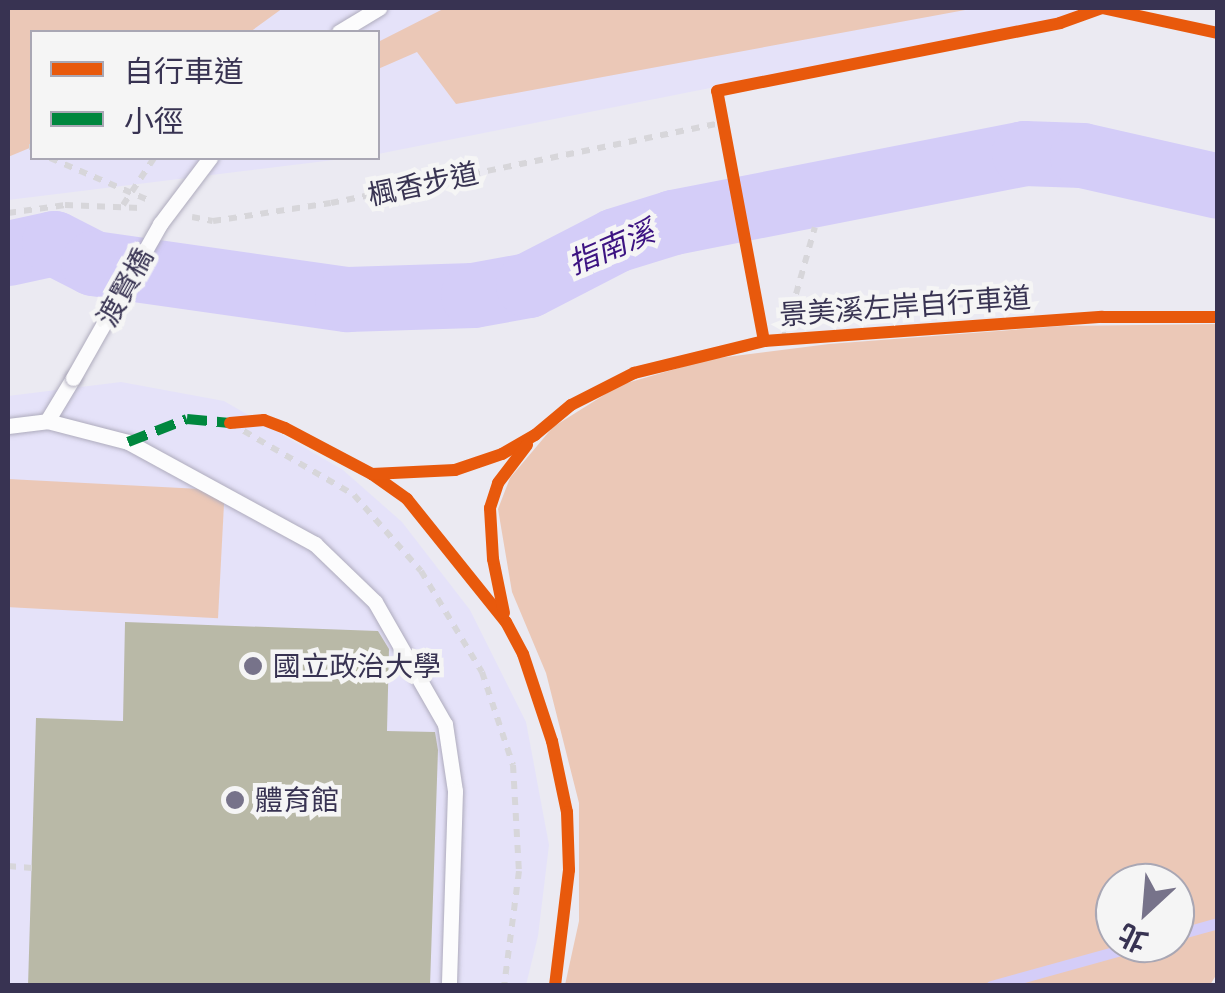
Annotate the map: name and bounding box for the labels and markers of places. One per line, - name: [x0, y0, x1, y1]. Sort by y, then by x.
- place label: 國立政治大學: [273, 649, 441, 683]
- marker: 國立政治大學: [242, 655, 264, 677]
- place label: 體育館: [255, 783, 339, 817]
- marker: 體育館: [224, 789, 246, 811]

